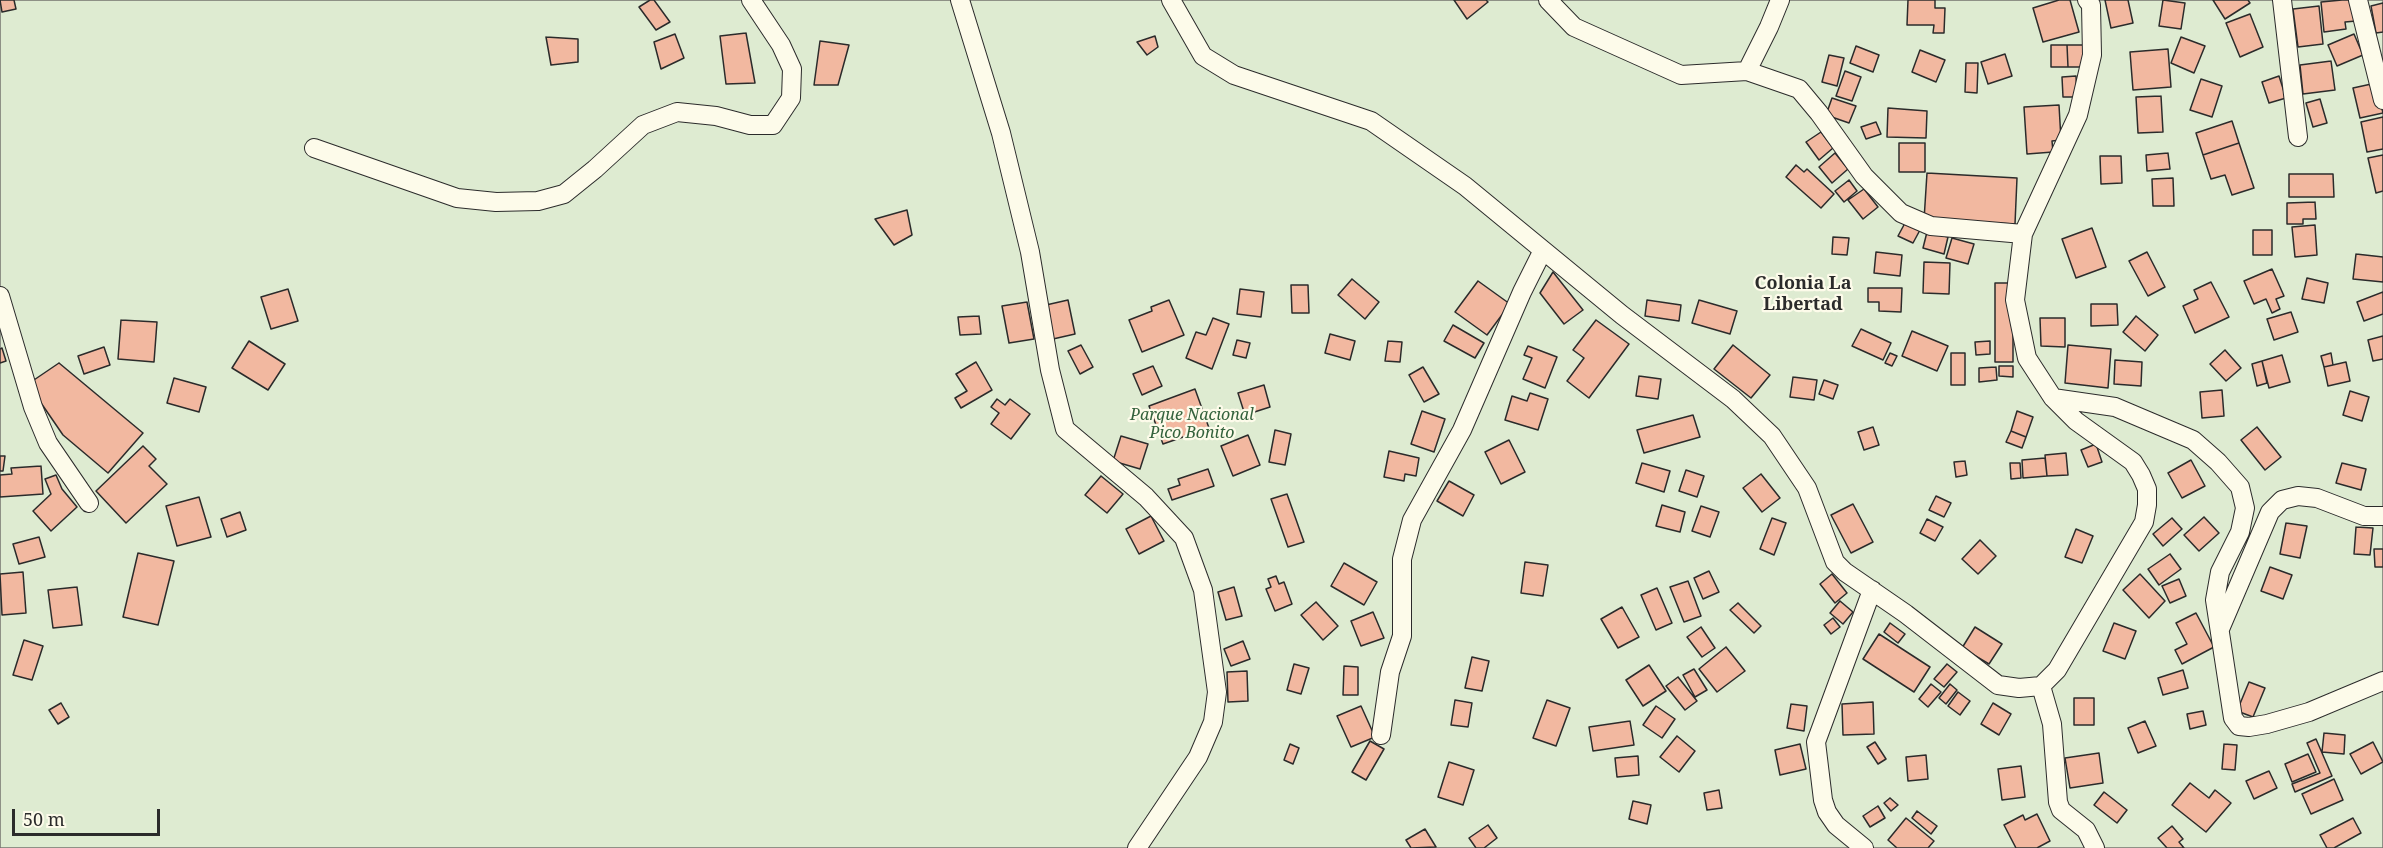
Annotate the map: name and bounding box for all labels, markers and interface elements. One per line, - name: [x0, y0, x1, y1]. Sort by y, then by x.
- district label: Colonia La Libertad: [1755, 273, 1851, 316]
- park label: Parque Nacional Pico Bonito: [1130, 405, 1254, 443]
- scale bar: [15, 797, 164, 835]
- text: 50 m: [23, 807, 65, 831]

